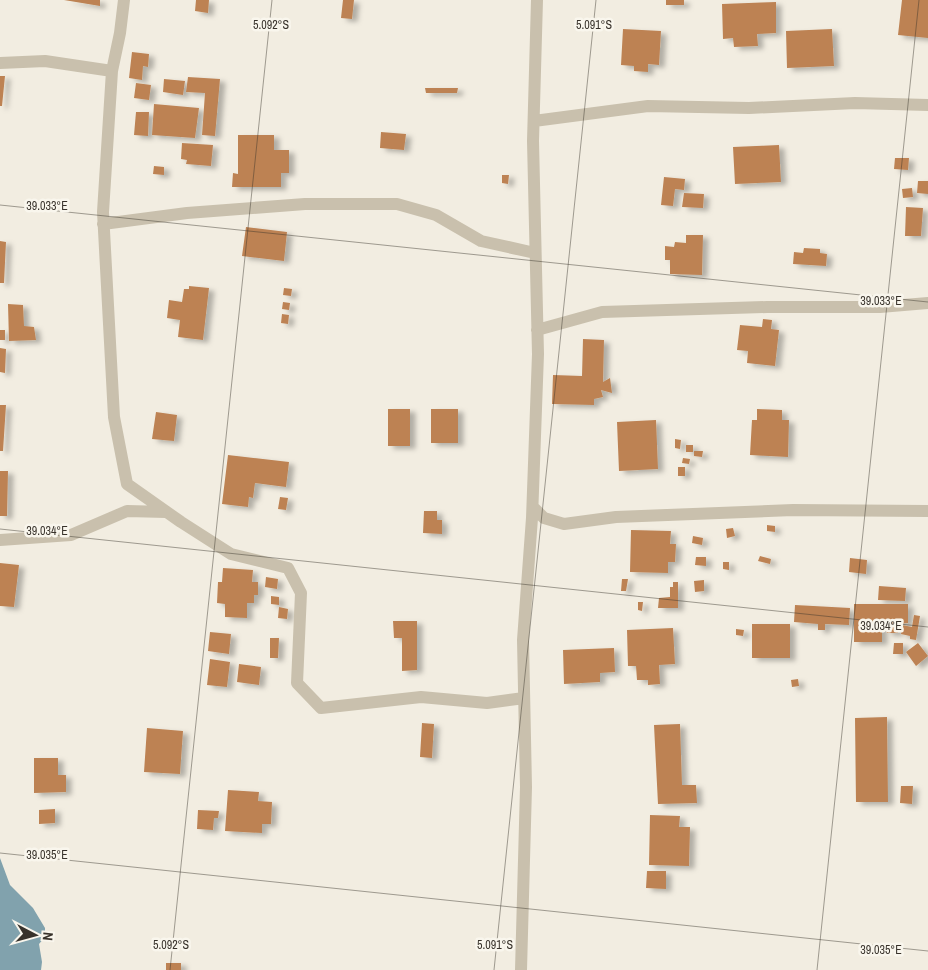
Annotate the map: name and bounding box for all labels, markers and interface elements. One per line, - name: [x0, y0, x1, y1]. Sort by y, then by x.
- text: 5.092°S: [253, 17, 289, 33]
- text: 5.091°S: [576, 17, 612, 33]
- text: 39.033°E: [26, 198, 68, 214]
- text: 39.033°E: [860, 293, 902, 309]
- text: 39.034°E: [26, 523, 68, 539]
- text: 39.034°E: [860, 618, 902, 634]
- text: 39.035°E: [26, 847, 68, 863]
- north arrow: [10, 910, 60, 960]
- text: N: [39, 931, 57, 941]
- text: 5.092°S: [153, 937, 189, 953]
- text: 5.091°S: [477, 937, 513, 953]
- text: 39.035°E: [860, 942, 902, 958]

